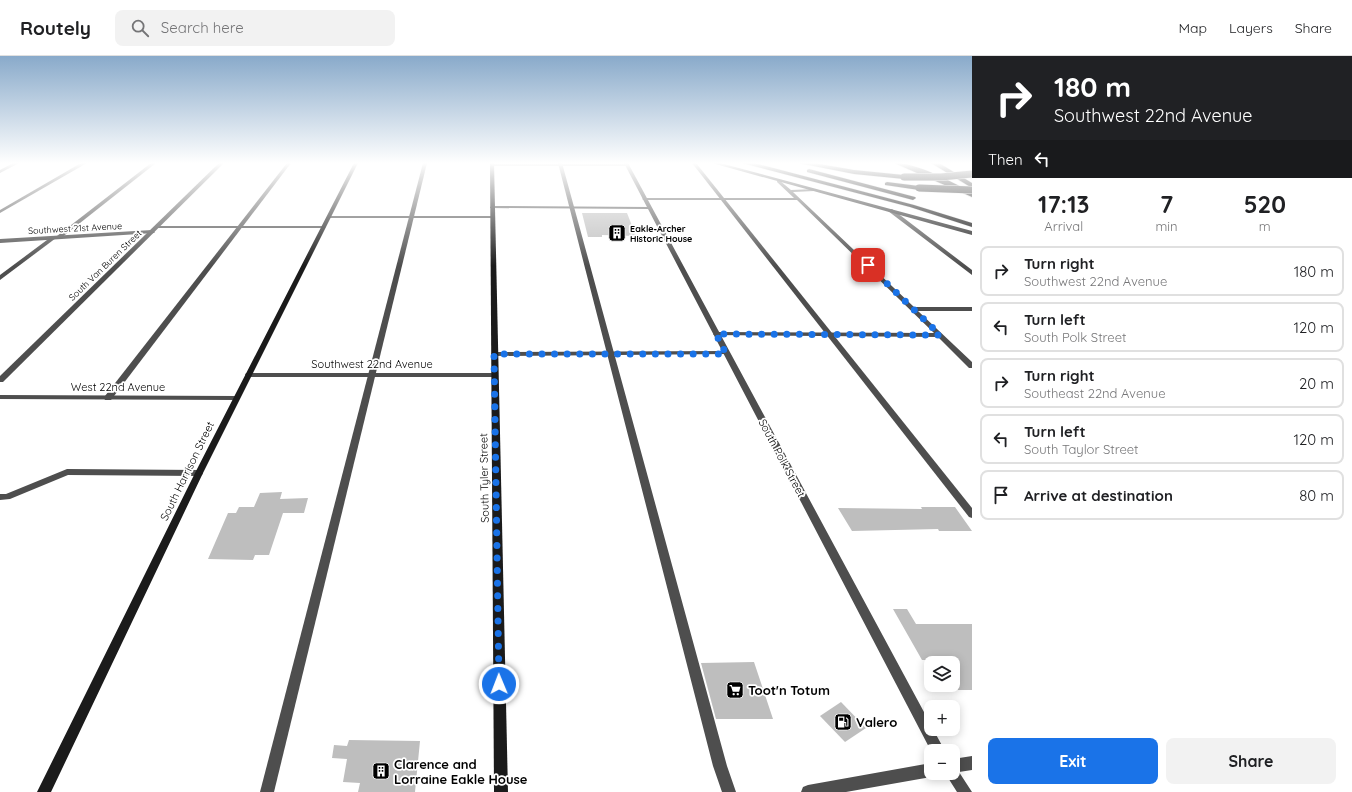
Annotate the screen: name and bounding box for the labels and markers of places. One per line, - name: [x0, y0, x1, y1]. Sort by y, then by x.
- building icon: Eakle-Archer Historic House: [607, 223, 627, 243]
- place label: Eakle-Archer Historic House: [630, 223, 692, 244]
- pin: [851, 248, 885, 282]
- supermarket icon: Toot'n Totum: [725, 680, 745, 700]
- place label: Toot'n Totum: [748, 682, 830, 698]
- fuel station icon: Valero: [833, 712, 853, 732]
- place label: Valero: [856, 714, 897, 730]
- place label: Clarence and Lorraine Eakle House: [394, 756, 528, 787]
- building icon: Clarence and Lorraine Eakle House: [371, 761, 391, 781]

